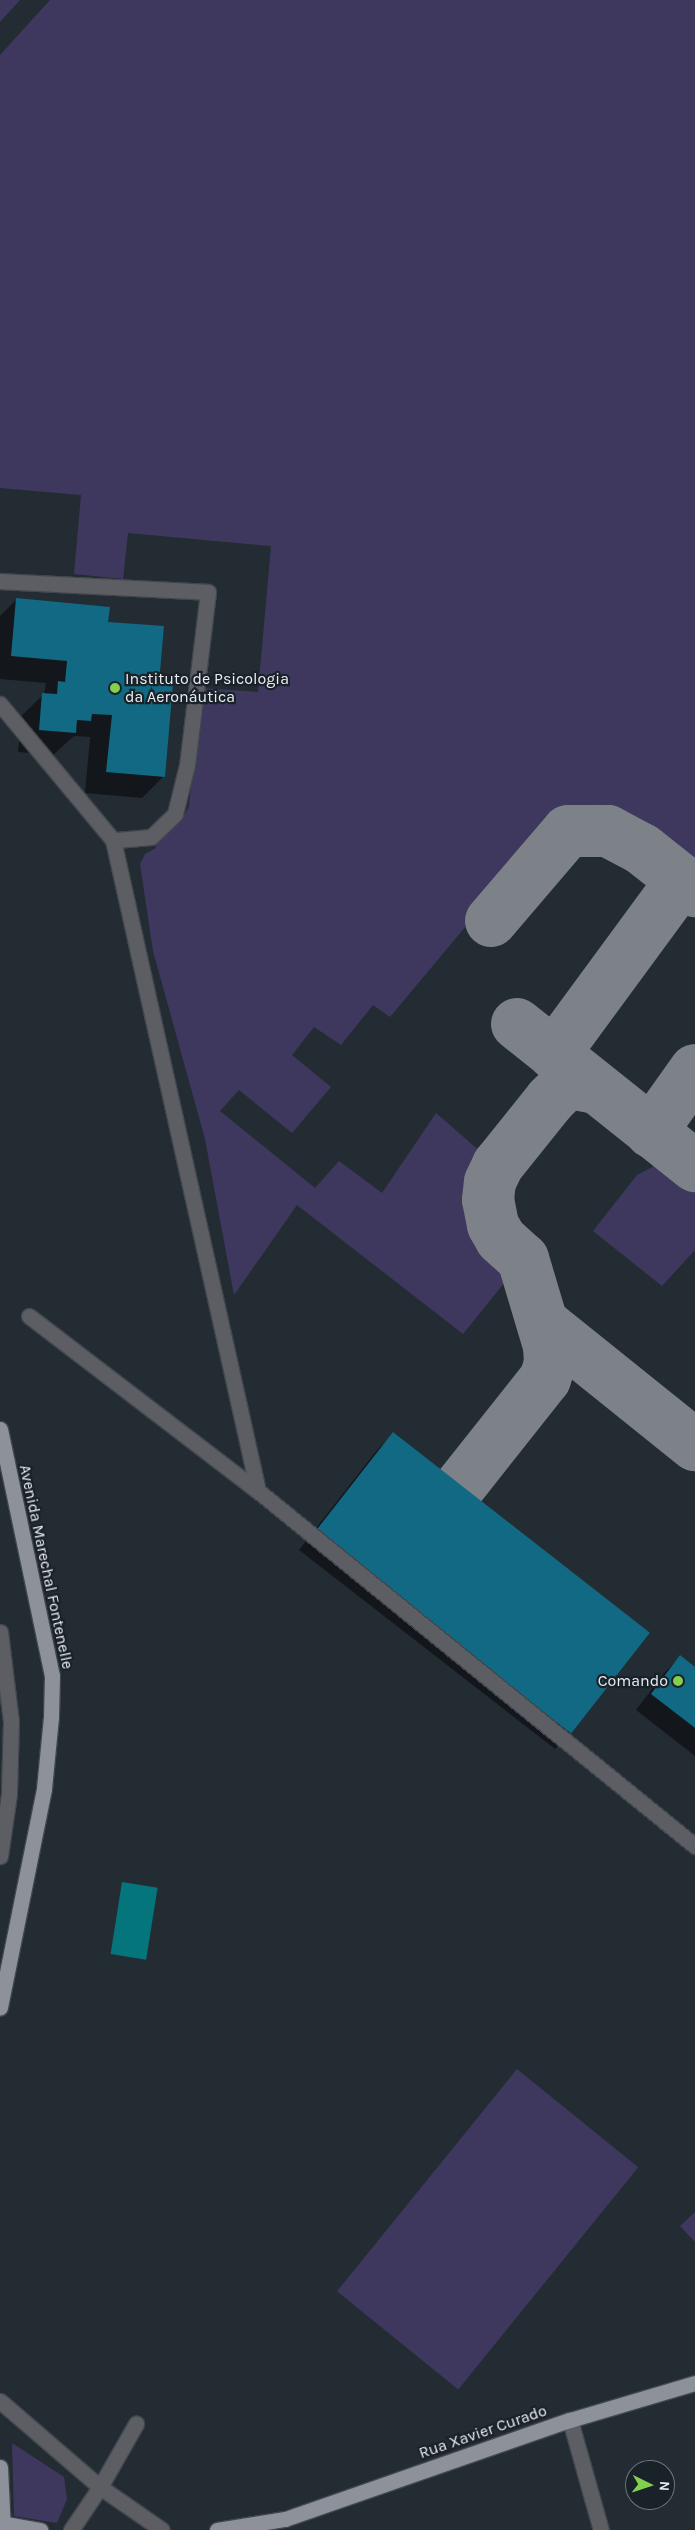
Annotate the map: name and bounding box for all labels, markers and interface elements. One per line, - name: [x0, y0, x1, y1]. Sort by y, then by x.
- place label: Instituto de Psicologia da Aeronáutica: [125, 669, 289, 707]
- marker: Instituto de Psicologia da Aeronáutica: [109, 682, 121, 694]
- street label: Avenida Marechal Fontenelle: [15, 1463, 77, 1671]
- place label: Comando: [598, 1671, 668, 1691]
- marker: Comando: [672, 1675, 684, 1687]
- street label: Rua Xavier Curado: [416, 2401, 550, 2463]
- north arrow: [625, 2460, 675, 2510]
- text: N: [656, 2480, 673, 2492]

